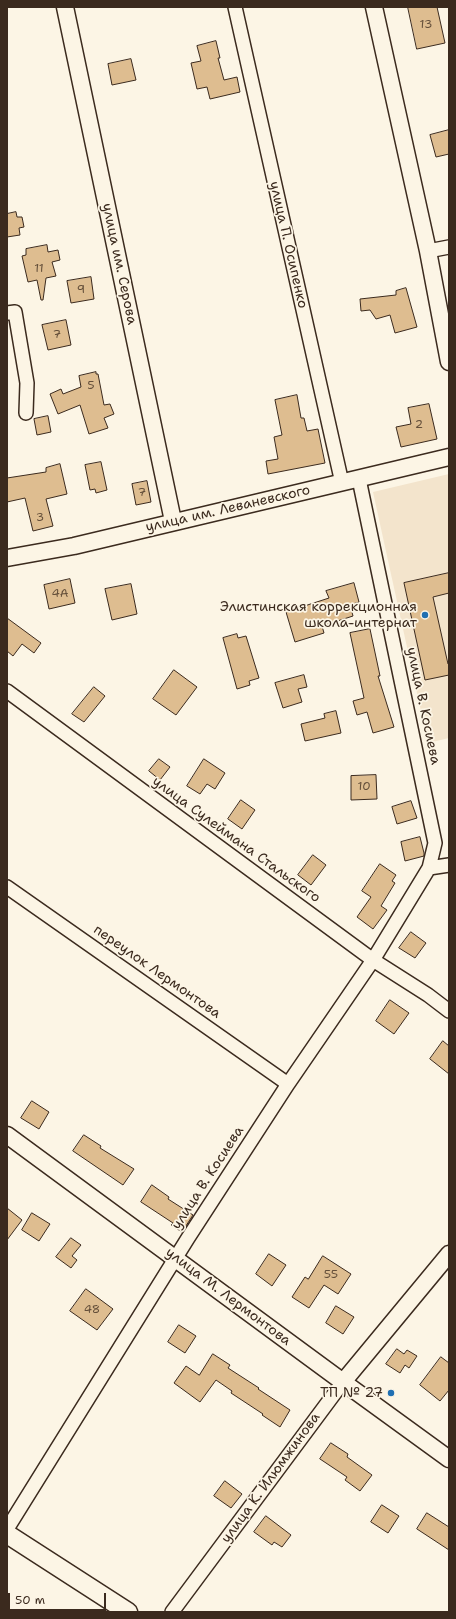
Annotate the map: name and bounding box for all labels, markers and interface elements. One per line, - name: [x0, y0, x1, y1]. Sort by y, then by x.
- house number: 13: [420, 18, 432, 32]
- street label: улица П. Осипенко: [265, 180, 311, 310]
- street label: улица им. Серова: [98, 202, 140, 326]
- house number: 11: [34, 262, 44, 276]
- house number: 9: [77, 283, 85, 297]
- house number: 7: [53, 328, 61, 342]
- house number: 5: [87, 379, 95, 393]
- house number: 2: [415, 418, 423, 432]
- street label: улица им. Леваневского: [144, 482, 312, 536]
- house number: 7: [138, 486, 146, 500]
- house number: 3: [36, 511, 44, 525]
- house number: 4А: [51, 587, 69, 601]
- place label: Элистинская коррекционная школа-интернат: [220, 599, 417, 632]
- marker: Элистинская коррекционная школа-интернат: [420, 610, 430, 620]
- street label: улица В. Косиева: [402, 646, 444, 766]
- street label: улица Сулеймана Стальского: [149, 773, 323, 907]
- house number: 10: [357, 780, 371, 794]
- street label: переулок Лермонтова: [90, 922, 224, 1022]
- street label: улица В. Косиева: [168, 1123, 248, 1233]
- street label: улица М. Лермонтова: [162, 1244, 294, 1350]
- house number: 55: [324, 1268, 338, 1282]
- house number: 48: [84, 1303, 100, 1317]
- place label: ТП № 27: [320, 1385, 383, 1401]
- marker: ТП № 27: [386, 1388, 396, 1398]
- street label: улица К. Илюмжинова: [218, 1410, 324, 1546]
- scale bar: [10, 1585, 108, 1611]
- text: 50 m: [15, 1592, 45, 1608]

